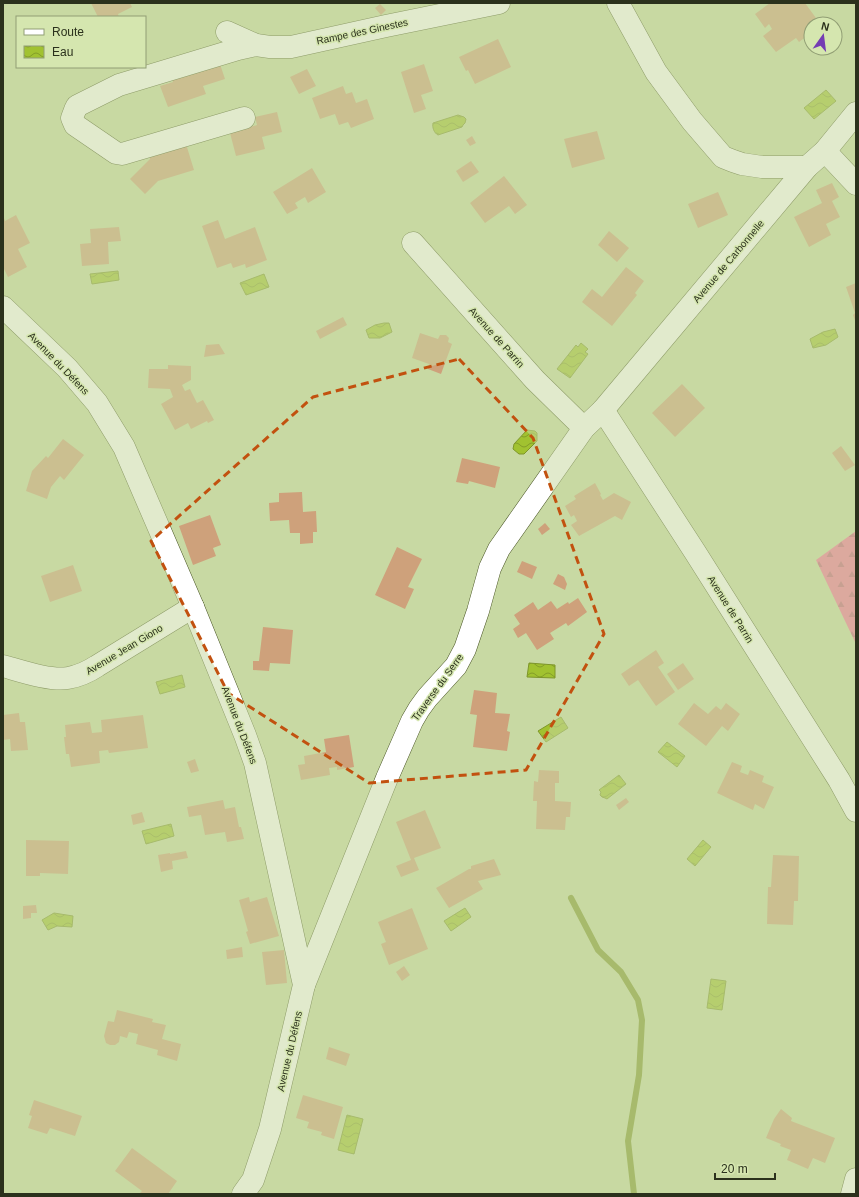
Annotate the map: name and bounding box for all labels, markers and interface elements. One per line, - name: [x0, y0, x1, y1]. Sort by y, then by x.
- legend: [16, 16, 146, 68]
- street label: Rampe des Ginestes: [315, 16, 409, 47]
- north arrow: [803, 16, 843, 56]
- text: N: [820, 20, 831, 33]
- text: Route: [52, 25, 84, 39]
- text: Eau: [52, 45, 73, 59]
- street label: Avenue de Carbonnelle: [691, 217, 766, 305]
- street label: Avenue de Parrin: [467, 305, 527, 370]
- street label: Avenue du Défens: [26, 330, 91, 397]
- street label: Avenue de Parrin: [705, 574, 756, 645]
- street label: Avenue Jean Giono: [84, 622, 165, 677]
- street label: Traverse du Serre: [409, 651, 466, 723]
- street label: Avenue du Défens: [220, 685, 259, 765]
- street label: Avenue du Défens: [275, 1010, 304, 1092]
- scale bar: [715, 1155, 775, 1181]
- text: 20 m: [721, 1162, 748, 1176]

